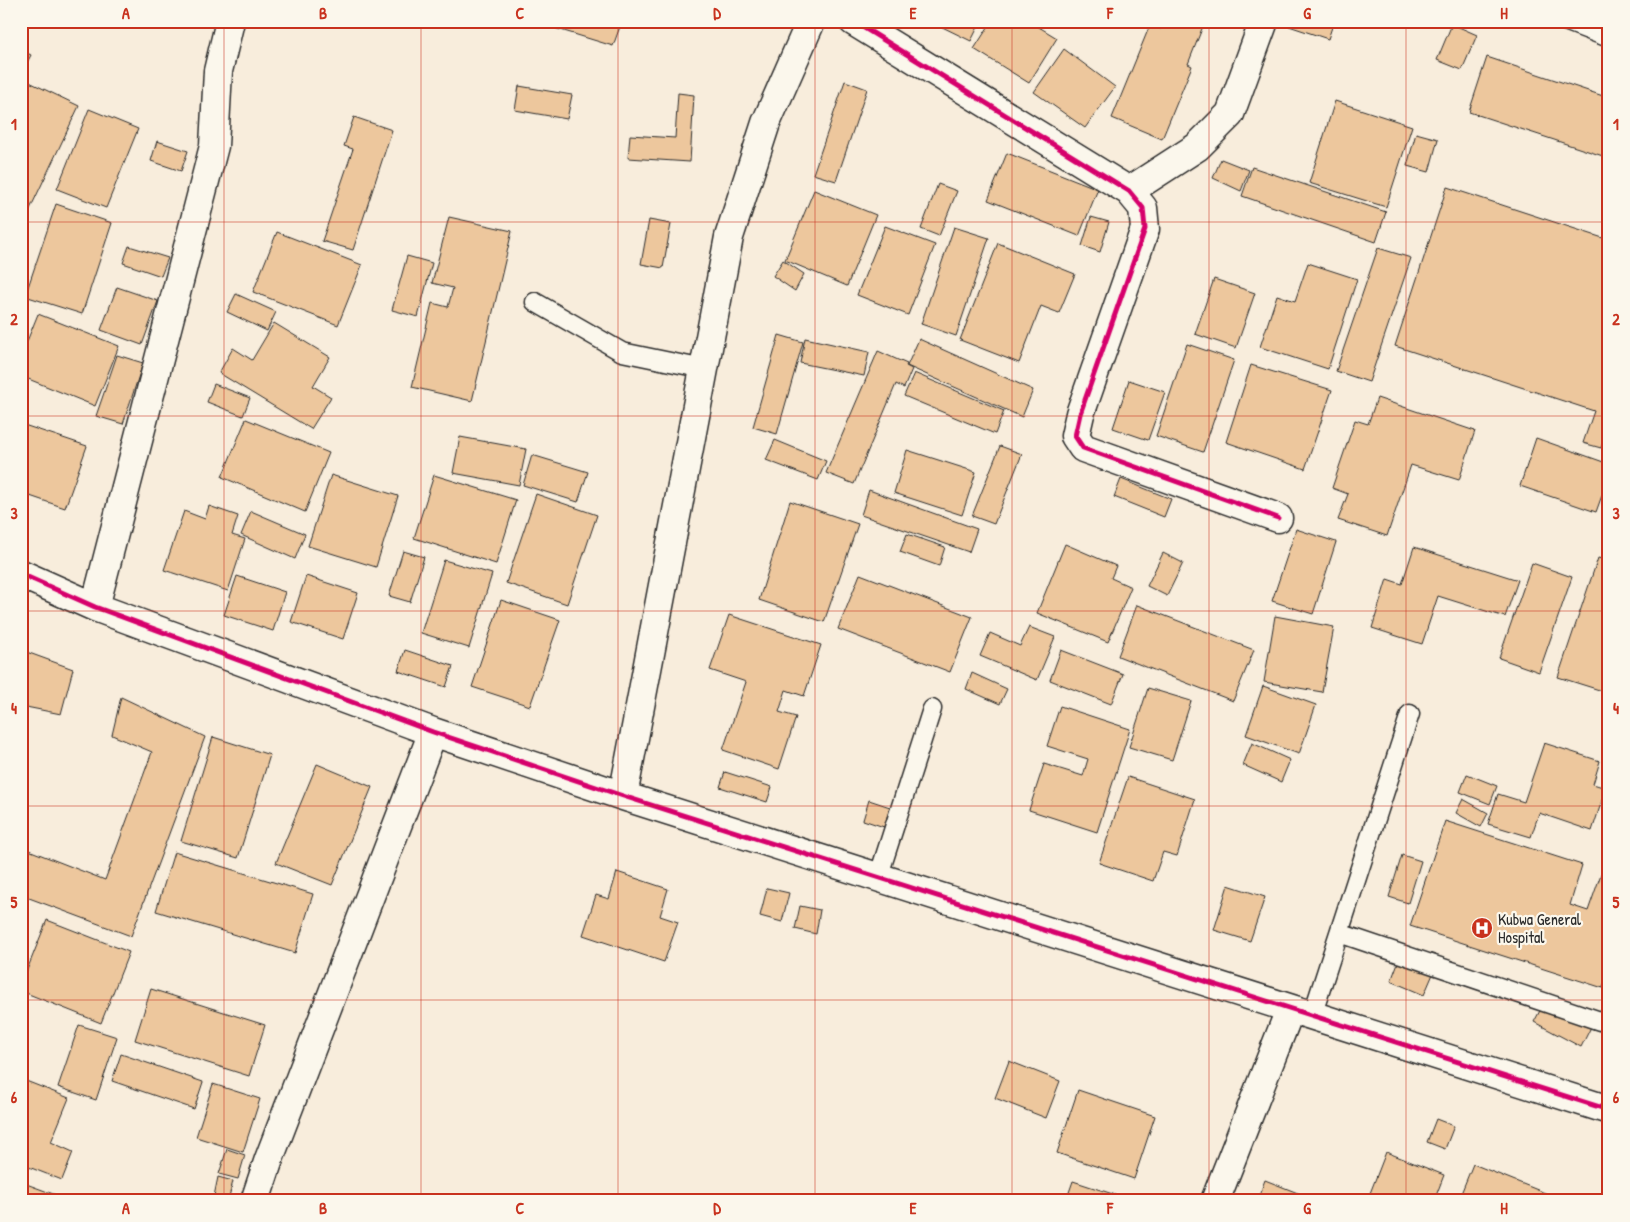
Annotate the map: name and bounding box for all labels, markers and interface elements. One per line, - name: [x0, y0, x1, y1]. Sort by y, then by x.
- text: A: [122, 2, 130, 24]
- text: B: [319, 2, 327, 24]
- text: C: [516, 2, 525, 24]
- text: D: [713, 2, 721, 24]
- text: E: [909, 2, 917, 24]
- text: F: [1106, 2, 1114, 24]
- text: G: [1303, 2, 1311, 24]
- text: H: [1500, 2, 1508, 24]
- text: 1: [11, 113, 17, 135]
- text: 1: [1613, 113, 1619, 135]
- text: 2: [10, 308, 18, 330]
- text: 2: [1612, 308, 1620, 330]
- text: 3: [10, 502, 18, 524]
- text: 3: [1612, 502, 1620, 524]
- text: 4: [11, 697, 17, 719]
- text: 4: [1613, 697, 1619, 719]
- text: 5: [11, 891, 18, 913]
- text: 5: [1613, 891, 1620, 913]
- place label: Kubwa General Hospital: [1498, 908, 1582, 948]
- hospital icon: Kubwa General Hospital: [1470, 916, 1494, 940]
- text: 6: [11, 1086, 18, 1108]
- text: 6: [1613, 1086, 1620, 1108]
- text: A: [122, 1197, 130, 1219]
- text: B: [319, 1197, 327, 1219]
- text: C: [516, 1197, 525, 1219]
- text: D: [713, 1197, 721, 1219]
- text: E: [909, 1197, 917, 1219]
- text: F: [1106, 1197, 1114, 1219]
- text: G: [1303, 1197, 1311, 1219]
- text: H: [1500, 1197, 1508, 1219]

